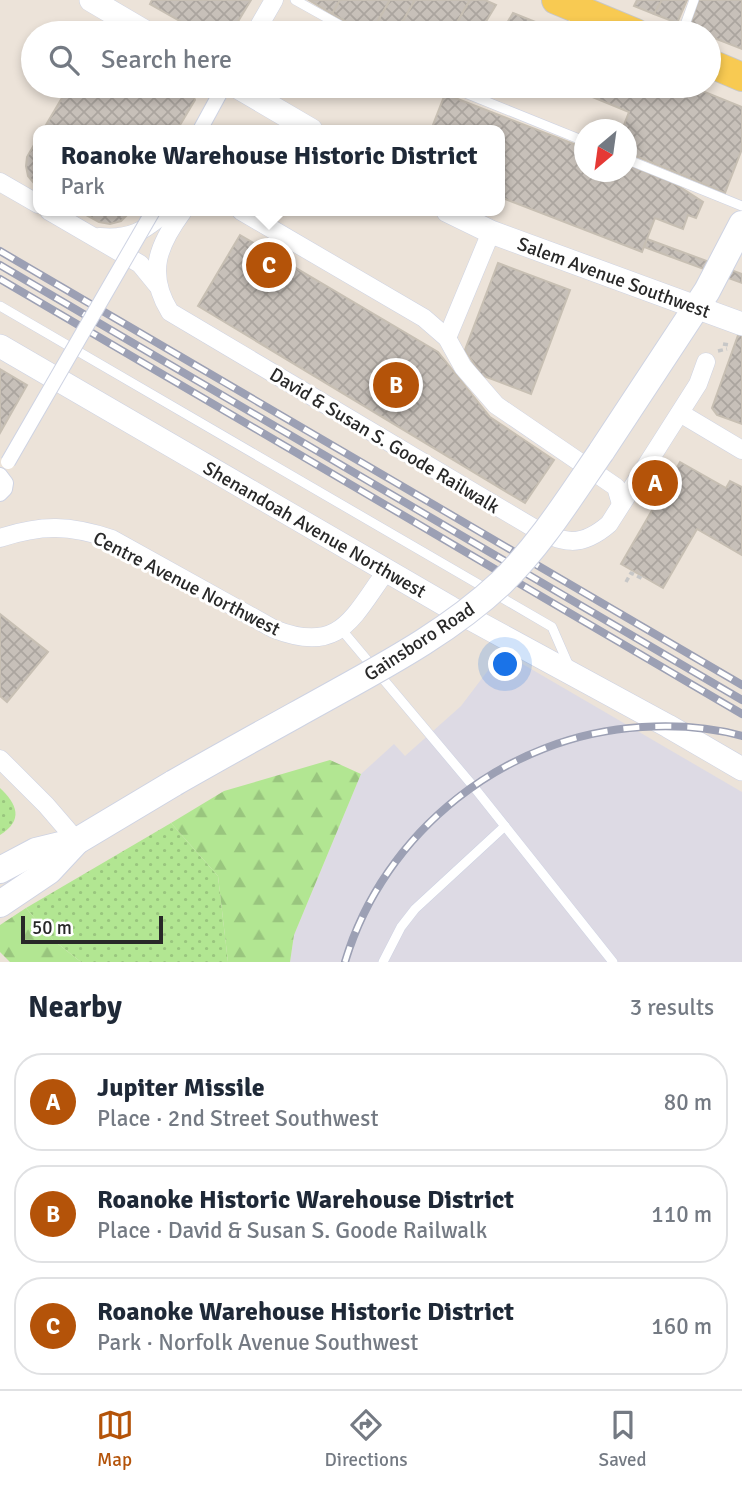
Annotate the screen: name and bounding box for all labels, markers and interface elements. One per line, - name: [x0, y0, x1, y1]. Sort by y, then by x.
- search box: [21, 21, 721, 98]
- icon: search: [45, 41, 83, 79]
- text: Search here: [101, 44, 232, 76]
- north arrow: [574, 119, 637, 182]
- popup: [33, 125, 505, 216]
- text: Roanoke Warehouse Historic District: [61, 140, 477, 172]
- text: Park: [61, 172, 105, 201]
- street label: Salem Avenue Southwest: [514, 232, 714, 324]
- pin: C: [246, 239, 292, 291]
- pin: B: [373, 359, 419, 411]
- street label: David & Susan S. Goode Railwalk: [265, 363, 504, 519]
- street label: Shenandoah Avenue Northwest: [199, 456, 430, 604]
- pin: A: [632, 457, 678, 509]
- street label: Centre Avenue Northwest: [89, 526, 284, 642]
- street label: Gainsboro Road: [360, 597, 479, 686]
- your location: [488, 647, 522, 681]
- scale bar: [21, 913, 163, 945]
- text: 50 m: [32, 916, 72, 940]
- text: Nearby: [28, 989, 122, 1026]
- text: 3 results: [630, 993, 714, 1022]
- text: Jupiter Missile: [97, 1072, 265, 1104]
- text: A: [46, 1088, 60, 1117]
- text: 80 m: [664, 1088, 712, 1117]
- text: Place · 2nd Street Southwest: [97, 1104, 378, 1133]
- text: Roanoke Historic Warehouse District: [97, 1184, 514, 1216]
- text: B: [46, 1200, 60, 1229]
- text: 110 m: [651, 1200, 712, 1229]
- text: Place · David & Susan S. Goode Railwalk: [97, 1216, 487, 1245]
- text: Roanoke Warehouse Historic District: [97, 1296, 514, 1328]
- text: C: [46, 1312, 60, 1341]
- text: 160 m: [651, 1312, 712, 1341]
- text: Park · Norfolk Avenue Southwest: [97, 1328, 418, 1357]
- tab: Map: [96, 1406, 134, 1472]
- tab: Directions: [325, 1406, 408, 1472]
- tab: Saved: [599, 1406, 646, 1472]

